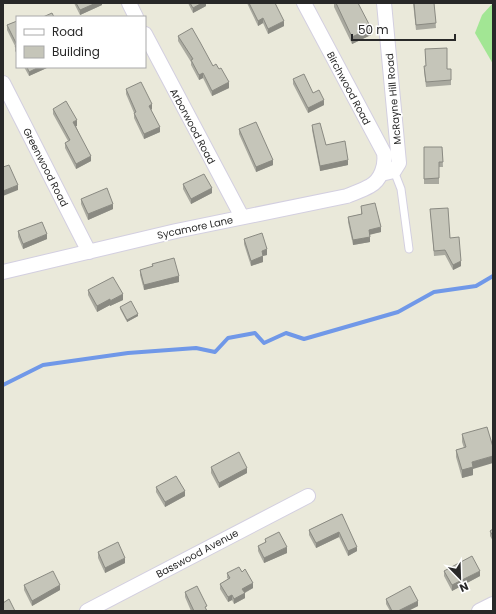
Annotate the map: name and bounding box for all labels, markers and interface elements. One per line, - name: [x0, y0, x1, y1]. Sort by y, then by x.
- legend: [16, 16, 146, 68]
- scale bar: [352, 16, 455, 42]
- text: 50 m: [358, 21, 389, 38]
- text: Road: [52, 23, 83, 40]
- text: Building: [52, 43, 100, 60]
- street label: Birchwood Road: [323, 49, 374, 128]
- street label: McRayne Hill Road: [382, 53, 405, 145]
- street label: Arborwood Road: [166, 86, 219, 167]
- street label: Greenwood Road: [19, 125, 72, 209]
- street label: Sycamore Lane: [156, 212, 234, 243]
- street label: Basswood Avenue: [153, 525, 241, 581]
- north arrow: [440, 558, 480, 598]
- text: N: [457, 578, 471, 596]

